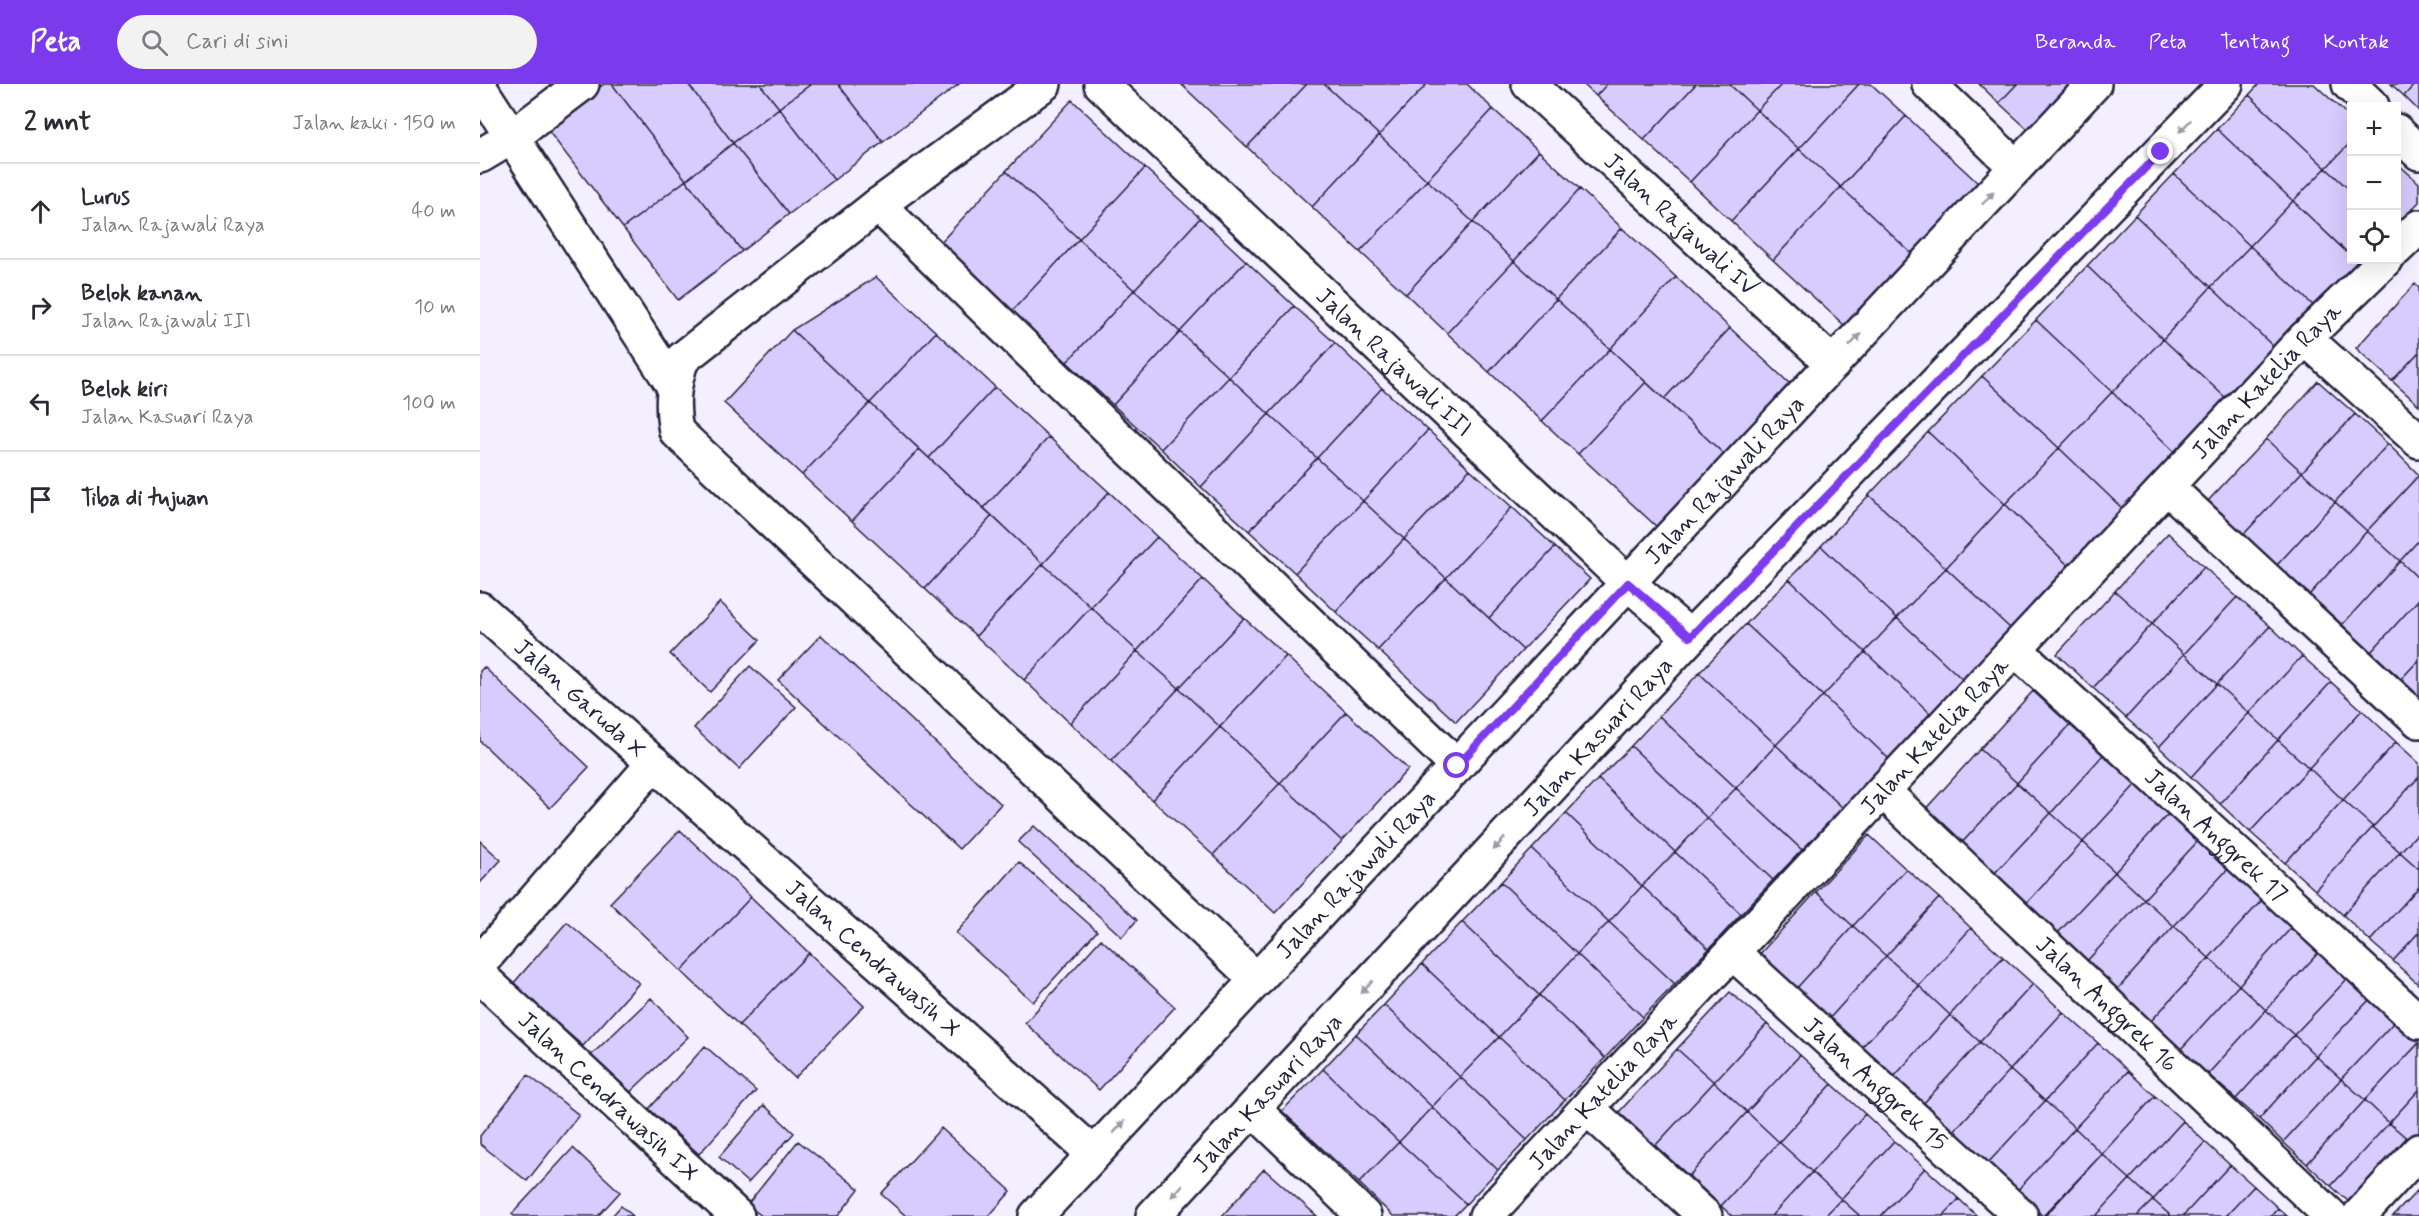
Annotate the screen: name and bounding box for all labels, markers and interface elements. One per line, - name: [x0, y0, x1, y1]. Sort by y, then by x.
- search box: [117, 15, 537, 69]
- text: Peta: [30, 24, 81, 61]
- icon: search: [138, 26, 171, 59]
- text: Cari di sini: [186, 28, 289, 56]
- text: Beranda: [2035, 28, 2116, 56]
- text: Peta: [2149, 28, 2187, 56]
- text: Tentang: [2220, 28, 2290, 56]
- text: Kontak: [2323, 28, 2389, 56]
- map controls: [2347, 102, 2401, 264]
- button: +: [2347, 102, 2401, 156]
- text: 2 mnt: [24, 106, 91, 140]
- text: Jalan kaki · 150 m: [292, 110, 456, 137]
- one-way arrow: [2179, 119, 2193, 133]
- route end: [2147, 138, 2173, 164]
- street label: Jalan Rajawali IV: [1597, 147, 1764, 304]
- button: −: [2347, 156, 2401, 210]
- text: Lurus: [81, 184, 130, 212]
- one-way arrow: [1980, 191, 1994, 205]
- icon: ahead: [24, 195, 57, 228]
- text: 40 m: [412, 198, 456, 225]
- button: locate: [2347, 210, 2401, 264]
- text: Jalan Rajawali Raya: [81, 212, 265, 239]
- text: Belok kanan: [81, 280, 202, 308]
- street label: Jalan Rajawali III: [1309, 281, 1478, 444]
- icon: right: [24, 291, 57, 324]
- text: 10 m: [414, 294, 456, 321]
- street label: Jalan Katelia Raya: [2185, 296, 2350, 467]
- text: Jalan Rajawali III: [81, 308, 251, 335]
- one-way arrow: [1847, 334, 1861, 348]
- text: Belok kiri: [81, 376, 168, 404]
- icon: left: [24, 387, 57, 420]
- street label: Jalan Rajawali Raya: [1639, 389, 1812, 572]
- text: 100 m: [402, 390, 456, 417]
- text: Jalan Kasuari Raya: [81, 404, 254, 431]
- icon: arrive: [24, 483, 57, 516]
- text: Tiba di tujuan: [81, 485, 209, 513]
- street label: Jalan Garuda X: [507, 632, 652, 766]
- street label: Jalan Katelia Raya: [1854, 650, 2017, 822]
- street label: Jalan Kasuari Raya: [1517, 651, 1681, 824]
- route start: [1443, 752, 1469, 778]
- street label: Jalan Anggrek 17: [2137, 762, 2293, 910]
- street label: Jalan Rajawali Raya: [1270, 784, 1443, 966]
- one-way arrow: [1493, 836, 1506, 851]
- street label: Jalan Cendrawasih X: [778, 873, 966, 1045]
- street label: Jalan Anggrek 16: [2028, 930, 2184, 1080]
- one-way arrow: [1360, 980, 1374, 995]
- street label: Jalan Cendrawasih IX: [511, 1005, 705, 1189]
- street label: Jalan Katelia Raya: [1522, 1006, 1686, 1178]
- street label: Jalan Kasuari Raya: [1187, 1007, 1350, 1180]
- street label: Jalan Anggrek 15: [1796, 1011, 1954, 1158]
- one-way arrow: [1112, 1120, 1125, 1135]
- one-way arrow: [1170, 1184, 1184, 1198]

